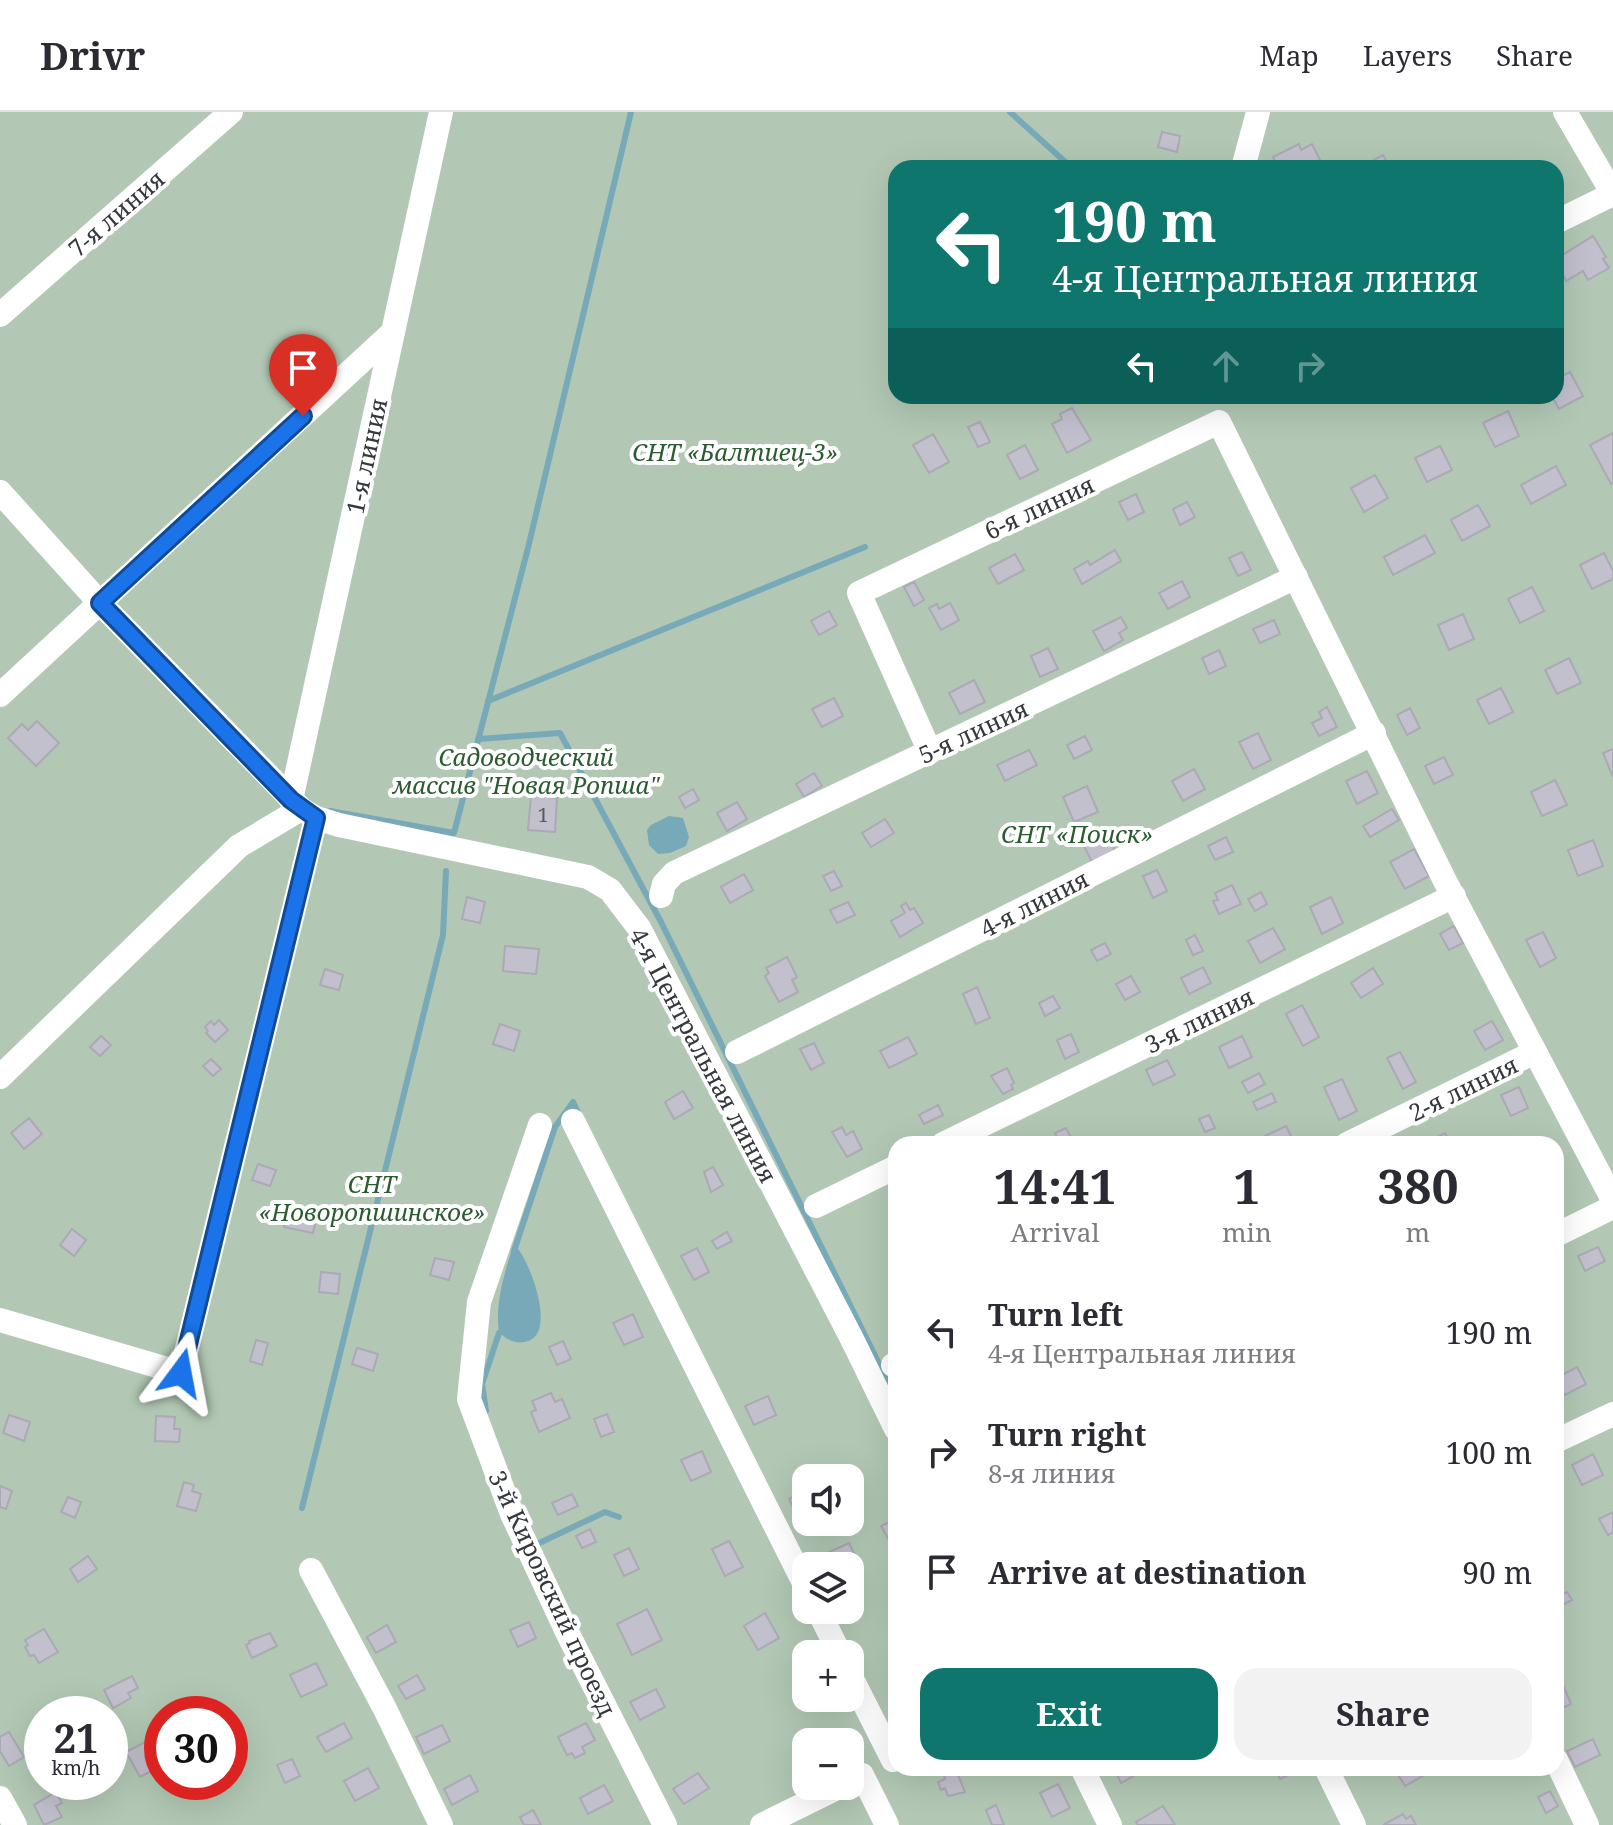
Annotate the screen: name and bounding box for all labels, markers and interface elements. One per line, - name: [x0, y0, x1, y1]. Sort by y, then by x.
- text: Drivr: [40, 29, 145, 81]
- text: Map: [1260, 36, 1319, 74]
- text: Layers: [1363, 36, 1452, 74]
- text: Share: [1496, 36, 1573, 74]
- street label: 7-я линия: [61, 162, 171, 264]
- text: 190 m: [1052, 182, 1217, 258]
- icon: left: [920, 192, 1024, 296]
- text: 4-я Центральная линия: [1052, 254, 1479, 303]
- pin: [269, 334, 337, 416]
- icon: left: [1120, 344, 1164, 388]
- icon: ahead: [1204, 344, 1248, 388]
- icon: right: [1288, 344, 1332, 388]
- icon: arrive: [281, 346, 325, 390]
- street label: 1-я линия: [338, 395, 394, 517]
- park label: СНТ «Балтиец-3»: [632, 435, 838, 468]
- street label: 6-я линия: [979, 467, 1099, 547]
- street label: 5-я линия: [913, 691, 1033, 771]
- park label: Садоводческий массив "Новая Ропша": [392, 740, 660, 801]
- house number: 1: [537, 801, 549, 828]
- park label: СНТ «Поиск»: [1001, 817, 1153, 850]
- street label: 4-я линия: [974, 862, 1094, 944]
- street label: 4-я Центральная линия: [623, 922, 785, 1188]
- street label: 3-я линия: [1139, 979, 1259, 1061]
- street label: 2-я линия: [1403, 1047, 1523, 1129]
- text: 14:41: [993, 1153, 1117, 1218]
- text: 1: [1233, 1153, 1260, 1218]
- text: 380: [1377, 1153, 1459, 1218]
- park label: СНТ «Новоропшинское»: [259, 1167, 485, 1228]
- text: Arrival: [1011, 1214, 1099, 1250]
- text: min: [1222, 1214, 1272, 1250]
- text: m: [1406, 1214, 1430, 1250]
- text: Turn left: [988, 1294, 1123, 1335]
- icon: left: [920, 1310, 964, 1354]
- text: 190 m: [1446, 1312, 1532, 1353]
- position arrow: [139, 1331, 223, 1415]
- text: 4-я Центральная линия: [988, 1335, 1296, 1371]
- text: Turn right: [988, 1414, 1146, 1455]
- icon: right: [920, 1430, 964, 1474]
- text: 100 m: [1446, 1432, 1532, 1473]
- text: 8-я линия: [988, 1455, 1115, 1491]
- map controls: [792, 1464, 864, 1800]
- button: sound: [792, 1464, 864, 1536]
- street label: 3-й Кировский проезд: [482, 1465, 624, 1721]
- icon: arrive: [920, 1550, 964, 1594]
- button: layers: [792, 1552, 864, 1624]
- text: Arrive at destination: [988, 1552, 1307, 1593]
- text: 90 m: [1462, 1552, 1532, 1593]
- button: +: [792, 1640, 864, 1712]
- button: Exit: [920, 1668, 1218, 1760]
- button: Share: [1234, 1668, 1532, 1760]
- speed limit sign: 30: [144, 1696, 248, 1800]
- text: 21: [53, 1710, 99, 1765]
- button: −: [792, 1728, 864, 1800]
- text: km/h: [51, 1754, 101, 1781]

